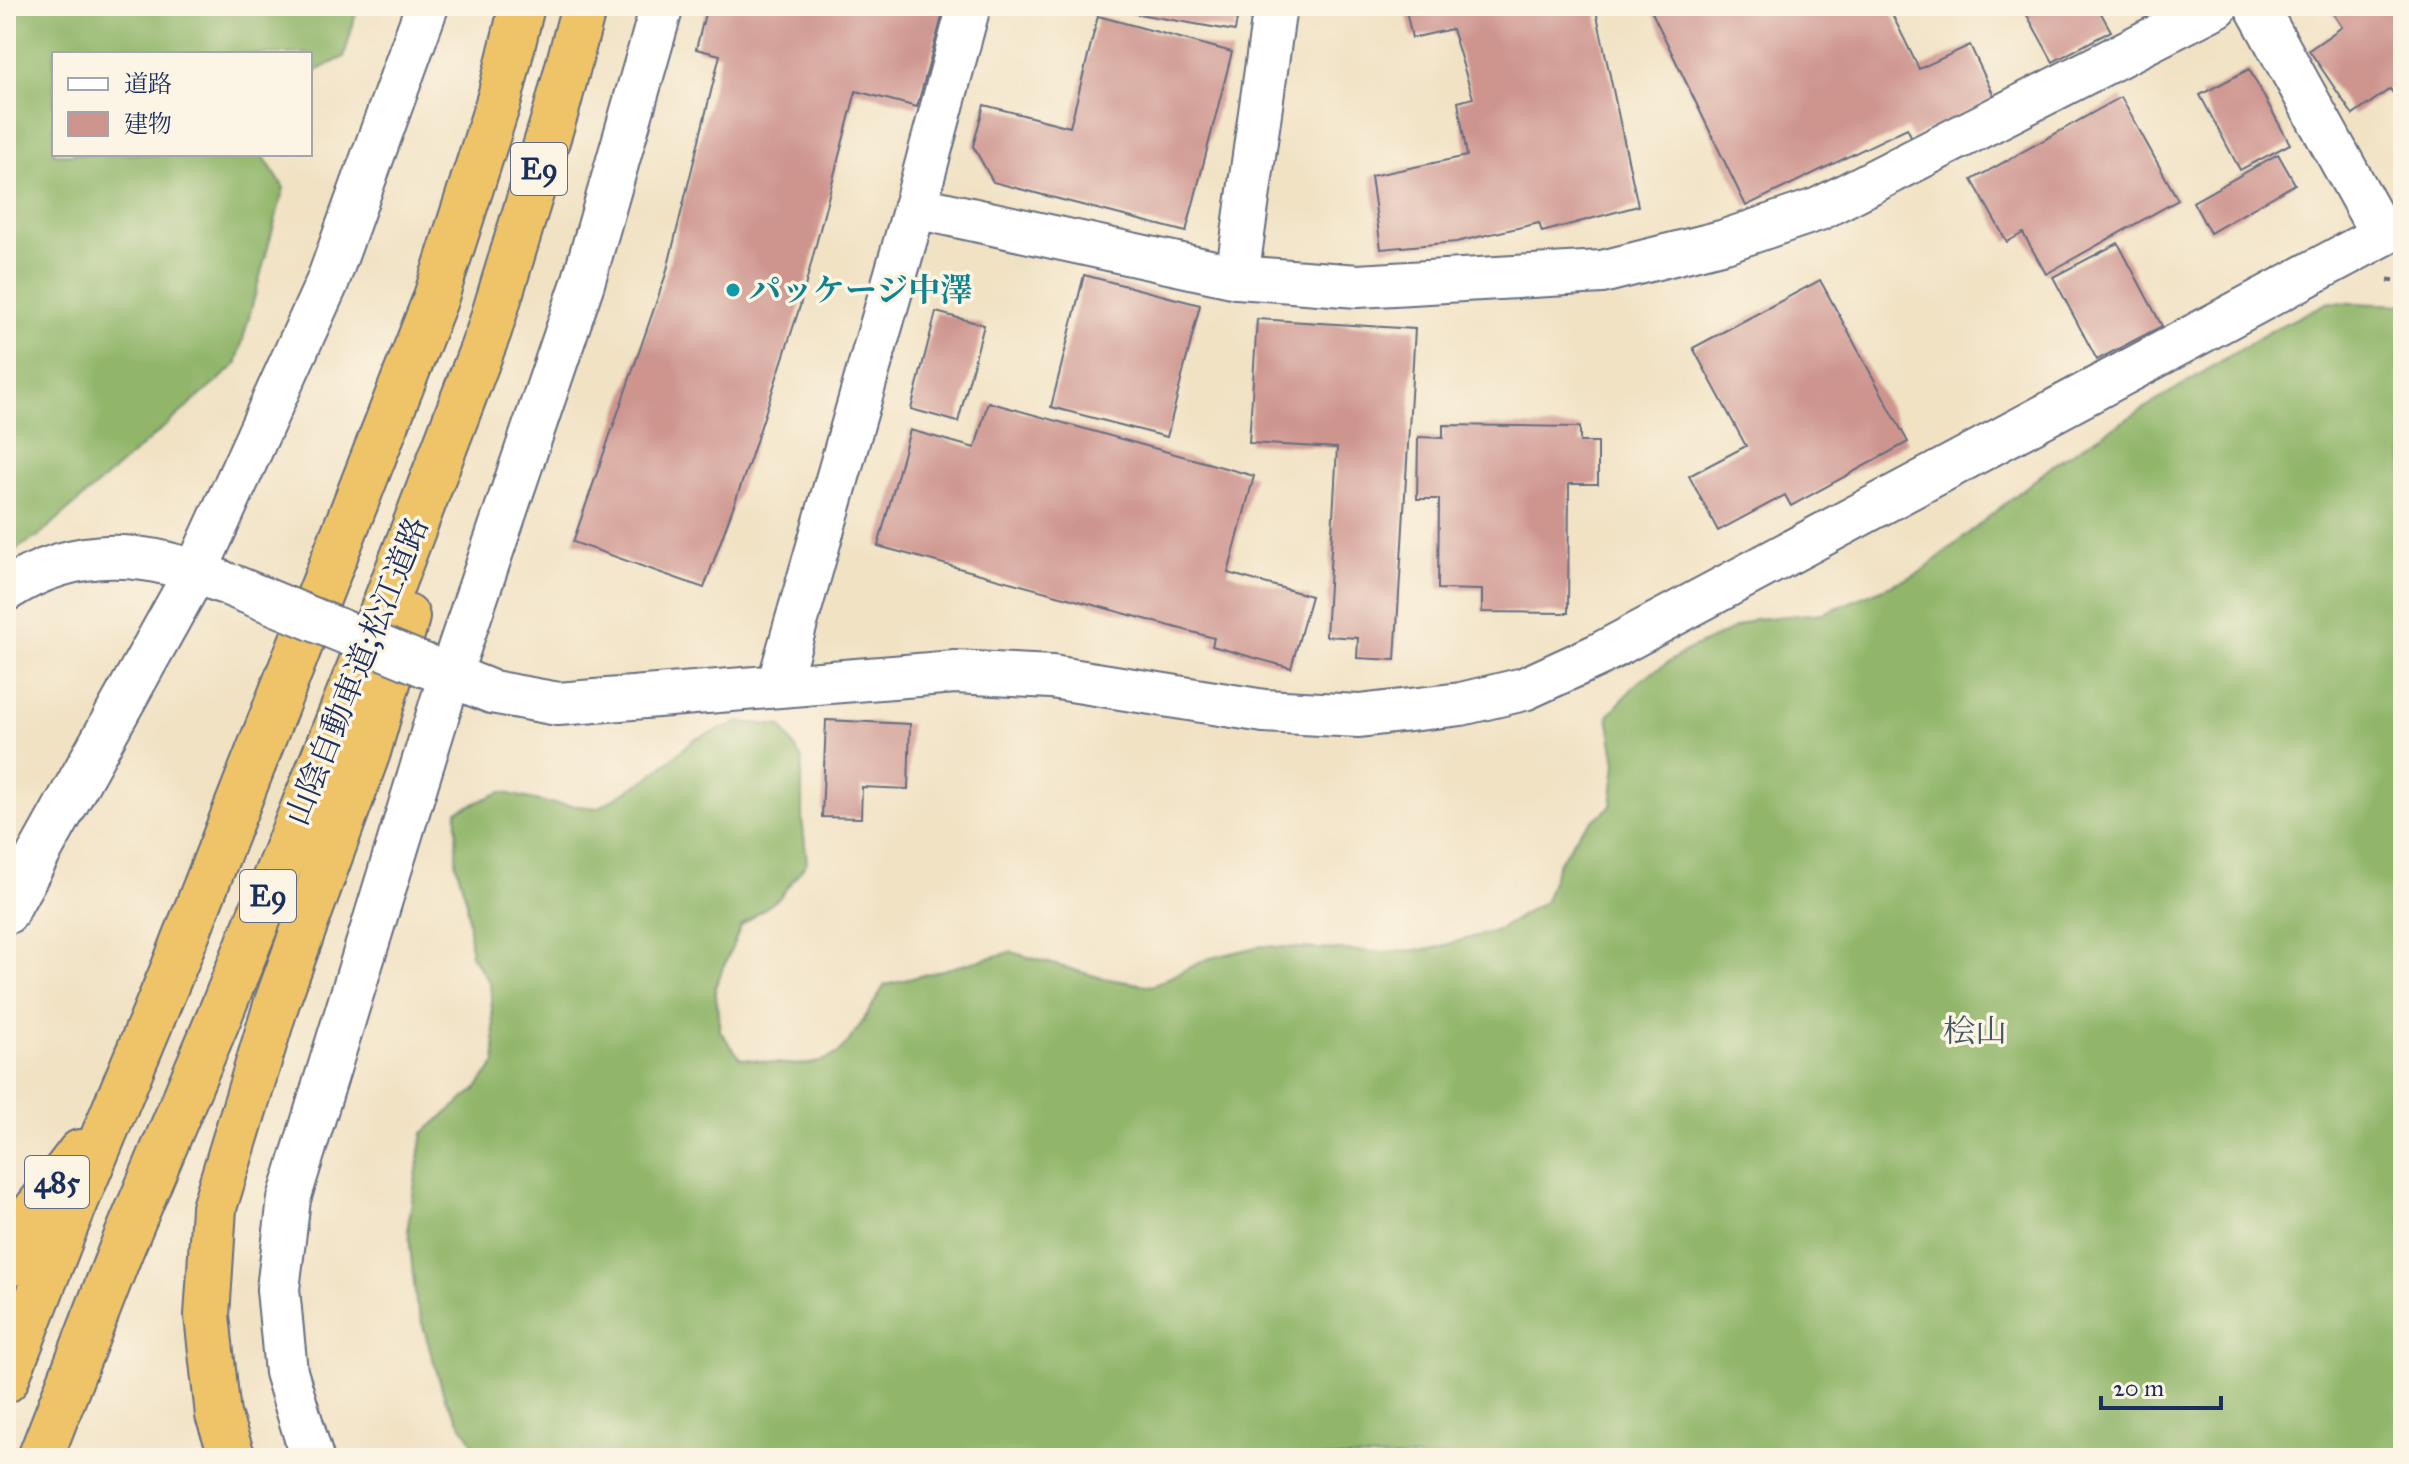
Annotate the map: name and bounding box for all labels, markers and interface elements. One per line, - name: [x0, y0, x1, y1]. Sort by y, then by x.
- legend: [52, 52, 312, 156]
- text: 道路: [124, 69, 172, 99]
- text: 建物: [124, 109, 172, 139]
- road number: E9: [511, 143, 567, 195]
- place label: パッケージ中澤: [749, 271, 972, 310]
- marker: パッケージ中澤: [724, 281, 742, 299]
- street label: 山陰自動車道;松江道路: [277, 511, 437, 831]
- road number: E9: [240, 870, 296, 922]
- park label: 桧山: [1943, 1012, 2007, 1051]
- road number: 485: [25, 1156, 89, 1208]
- scale bar: [2101, 1360, 2221, 1410]
- text: 20 m: [2113, 1373, 2164, 1403]

